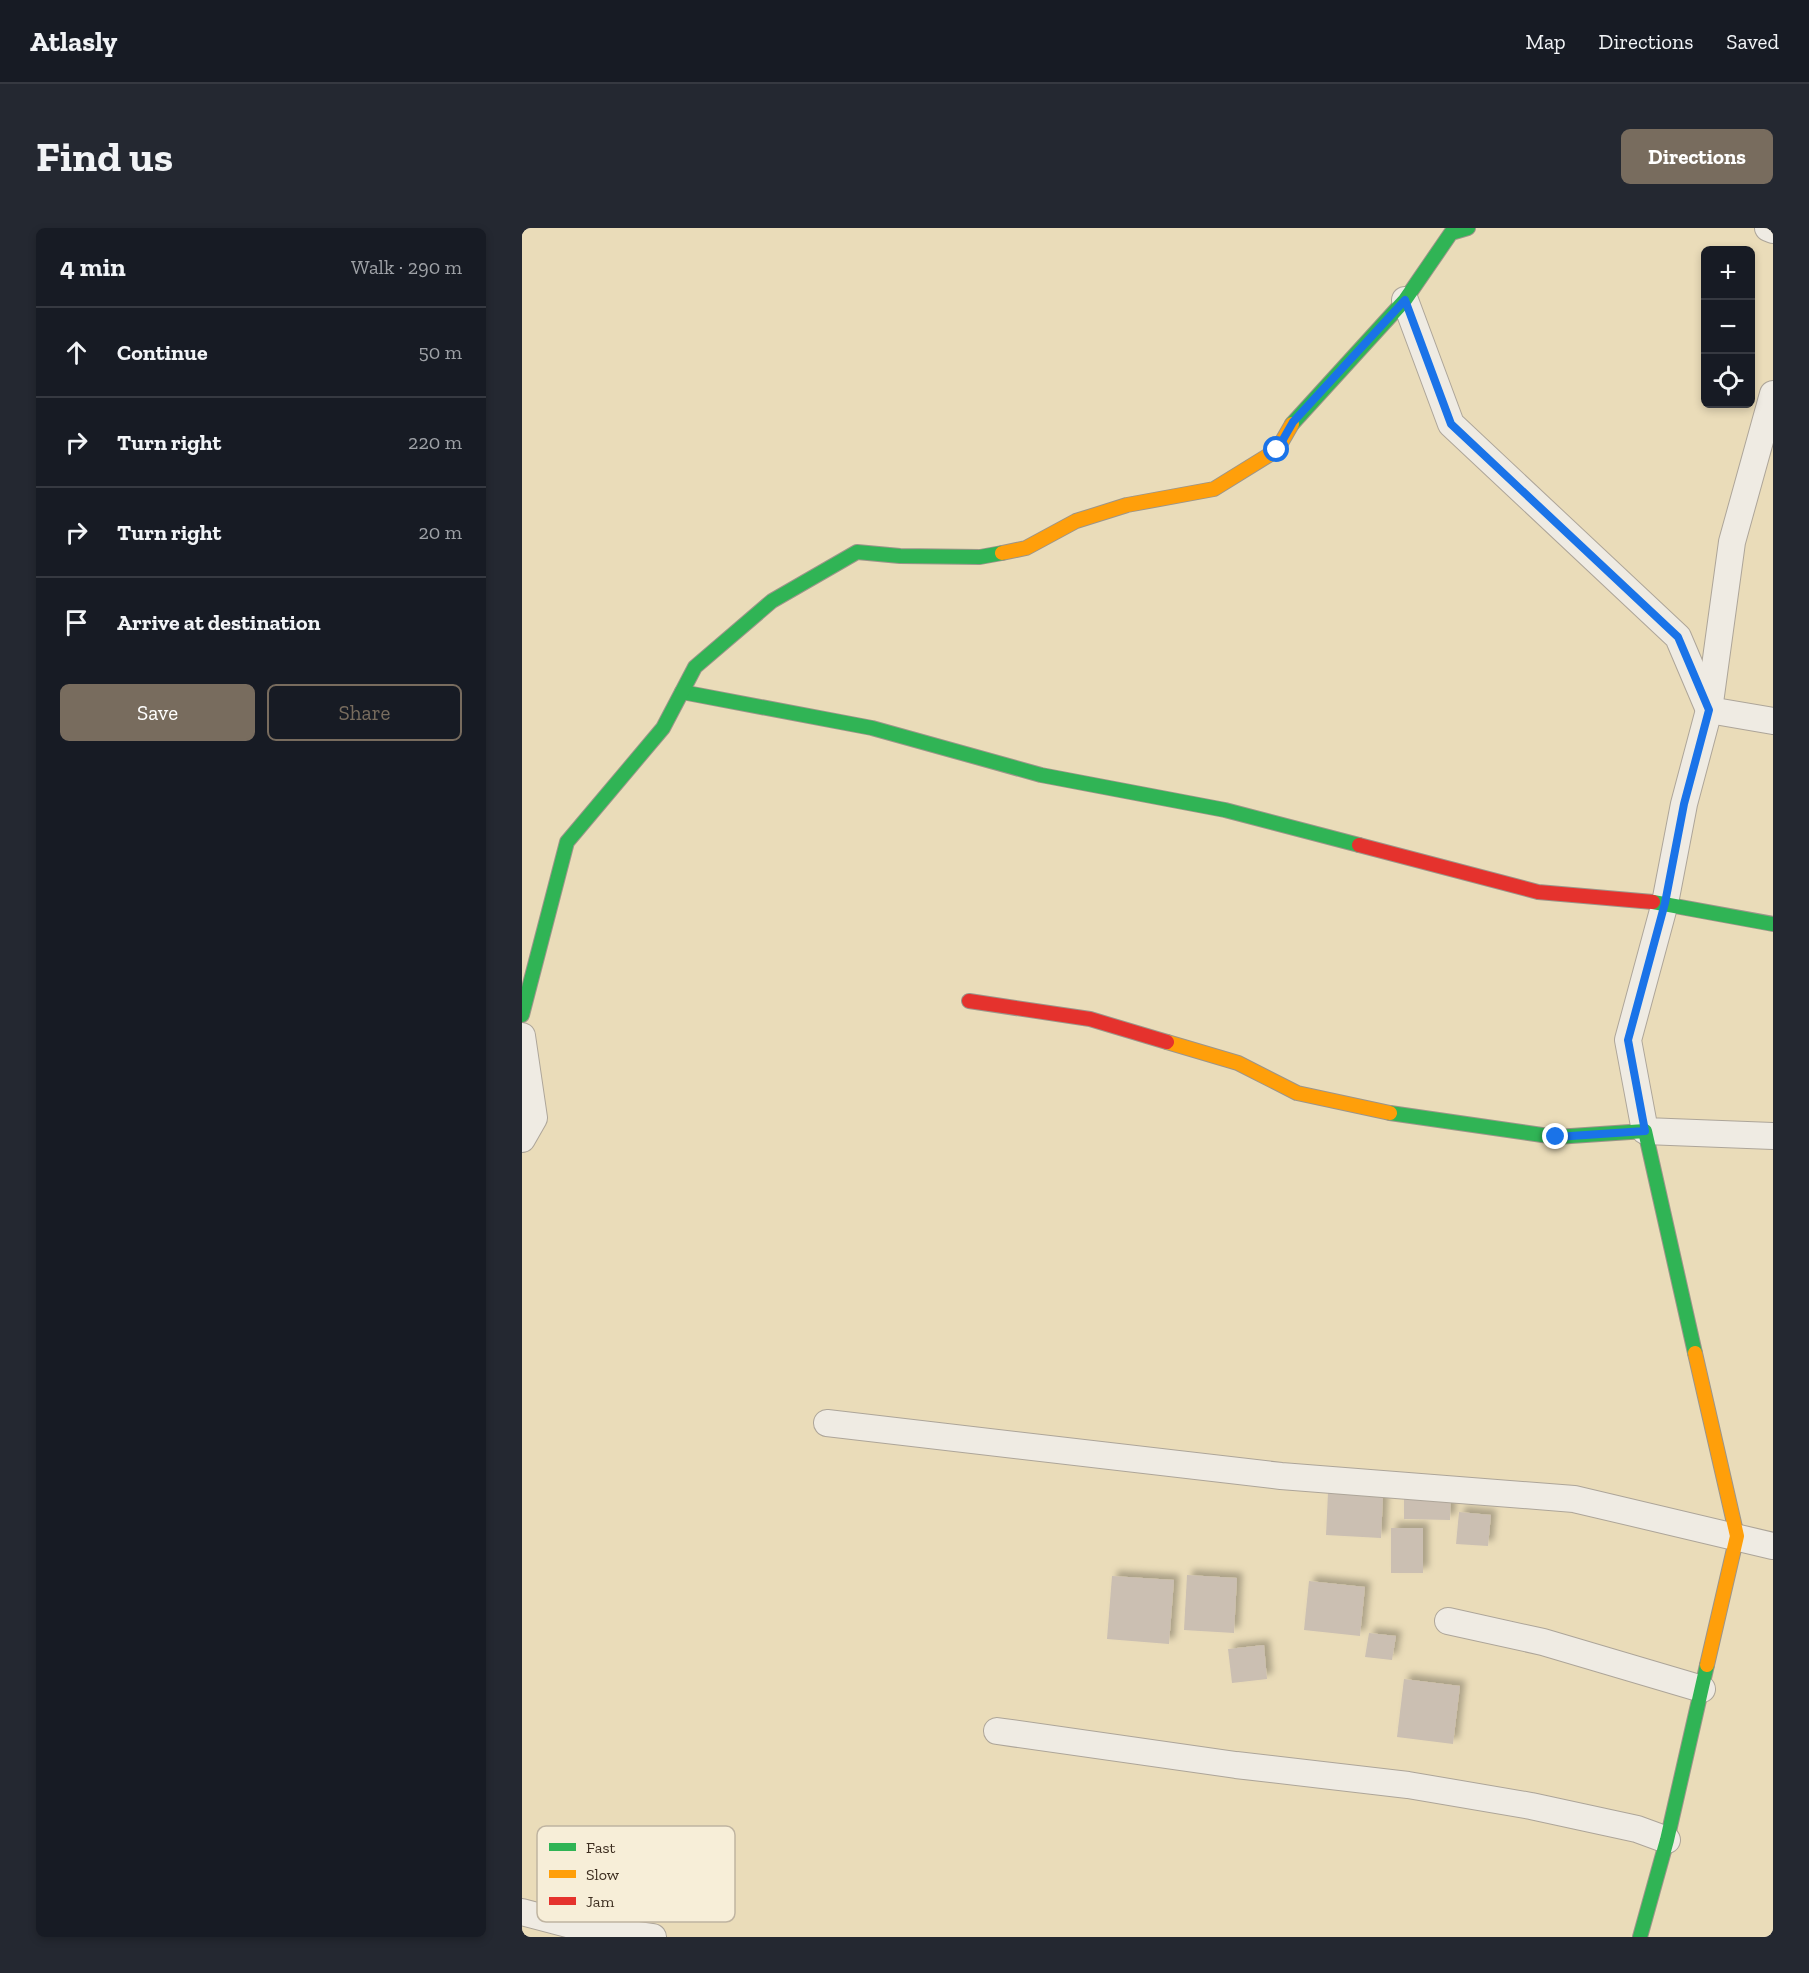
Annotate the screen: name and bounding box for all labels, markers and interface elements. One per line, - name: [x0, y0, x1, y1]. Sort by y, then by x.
- text: Atlasly: [30, 25, 117, 58]
- text: Map: [1526, 29, 1566, 54]
- text: Directions: [1599, 29, 1693, 54]
- text: Saved: [1726, 29, 1779, 54]
- button: Directions: [1621, 129, 1773, 184]
- text: Find us: [36, 131, 173, 182]
- map controls: [1701, 246, 1755, 408]
- button: +: [1701, 246, 1755, 300]
- text: 4 min: [60, 251, 126, 283]
- text: Walk · 290 m: [351, 255, 462, 279]
- button: −: [1701, 300, 1755, 354]
- icon: ahead: [60, 336, 93, 369]
- text: Continue: [117, 339, 208, 366]
- text: 50 m: [418, 340, 462, 364]
- button: locate: [1701, 354, 1755, 408]
- icon: right: [60, 426, 93, 459]
- text: Turn right: [117, 429, 221, 456]
- text: 220 m: [408, 430, 462, 454]
- route start: [1263, 436, 1289, 462]
- icon: right: [60, 516, 93, 549]
- text: Turn right: [117, 519, 221, 546]
- text: 20 m: [418, 520, 462, 544]
- icon: arrive: [60, 606, 93, 639]
- text: Arrive at destination: [117, 609, 320, 636]
- button: Save: [60, 684, 255, 741]
- button: Share: [267, 684, 462, 741]
- route end: [1542, 1123, 1568, 1149]
- legend: [537, 1826, 735, 1922]
- text: Fast: [586, 1838, 615, 1857]
- text: Slow: [586, 1865, 620, 1884]
- text: Jam: [586, 1892, 615, 1911]

